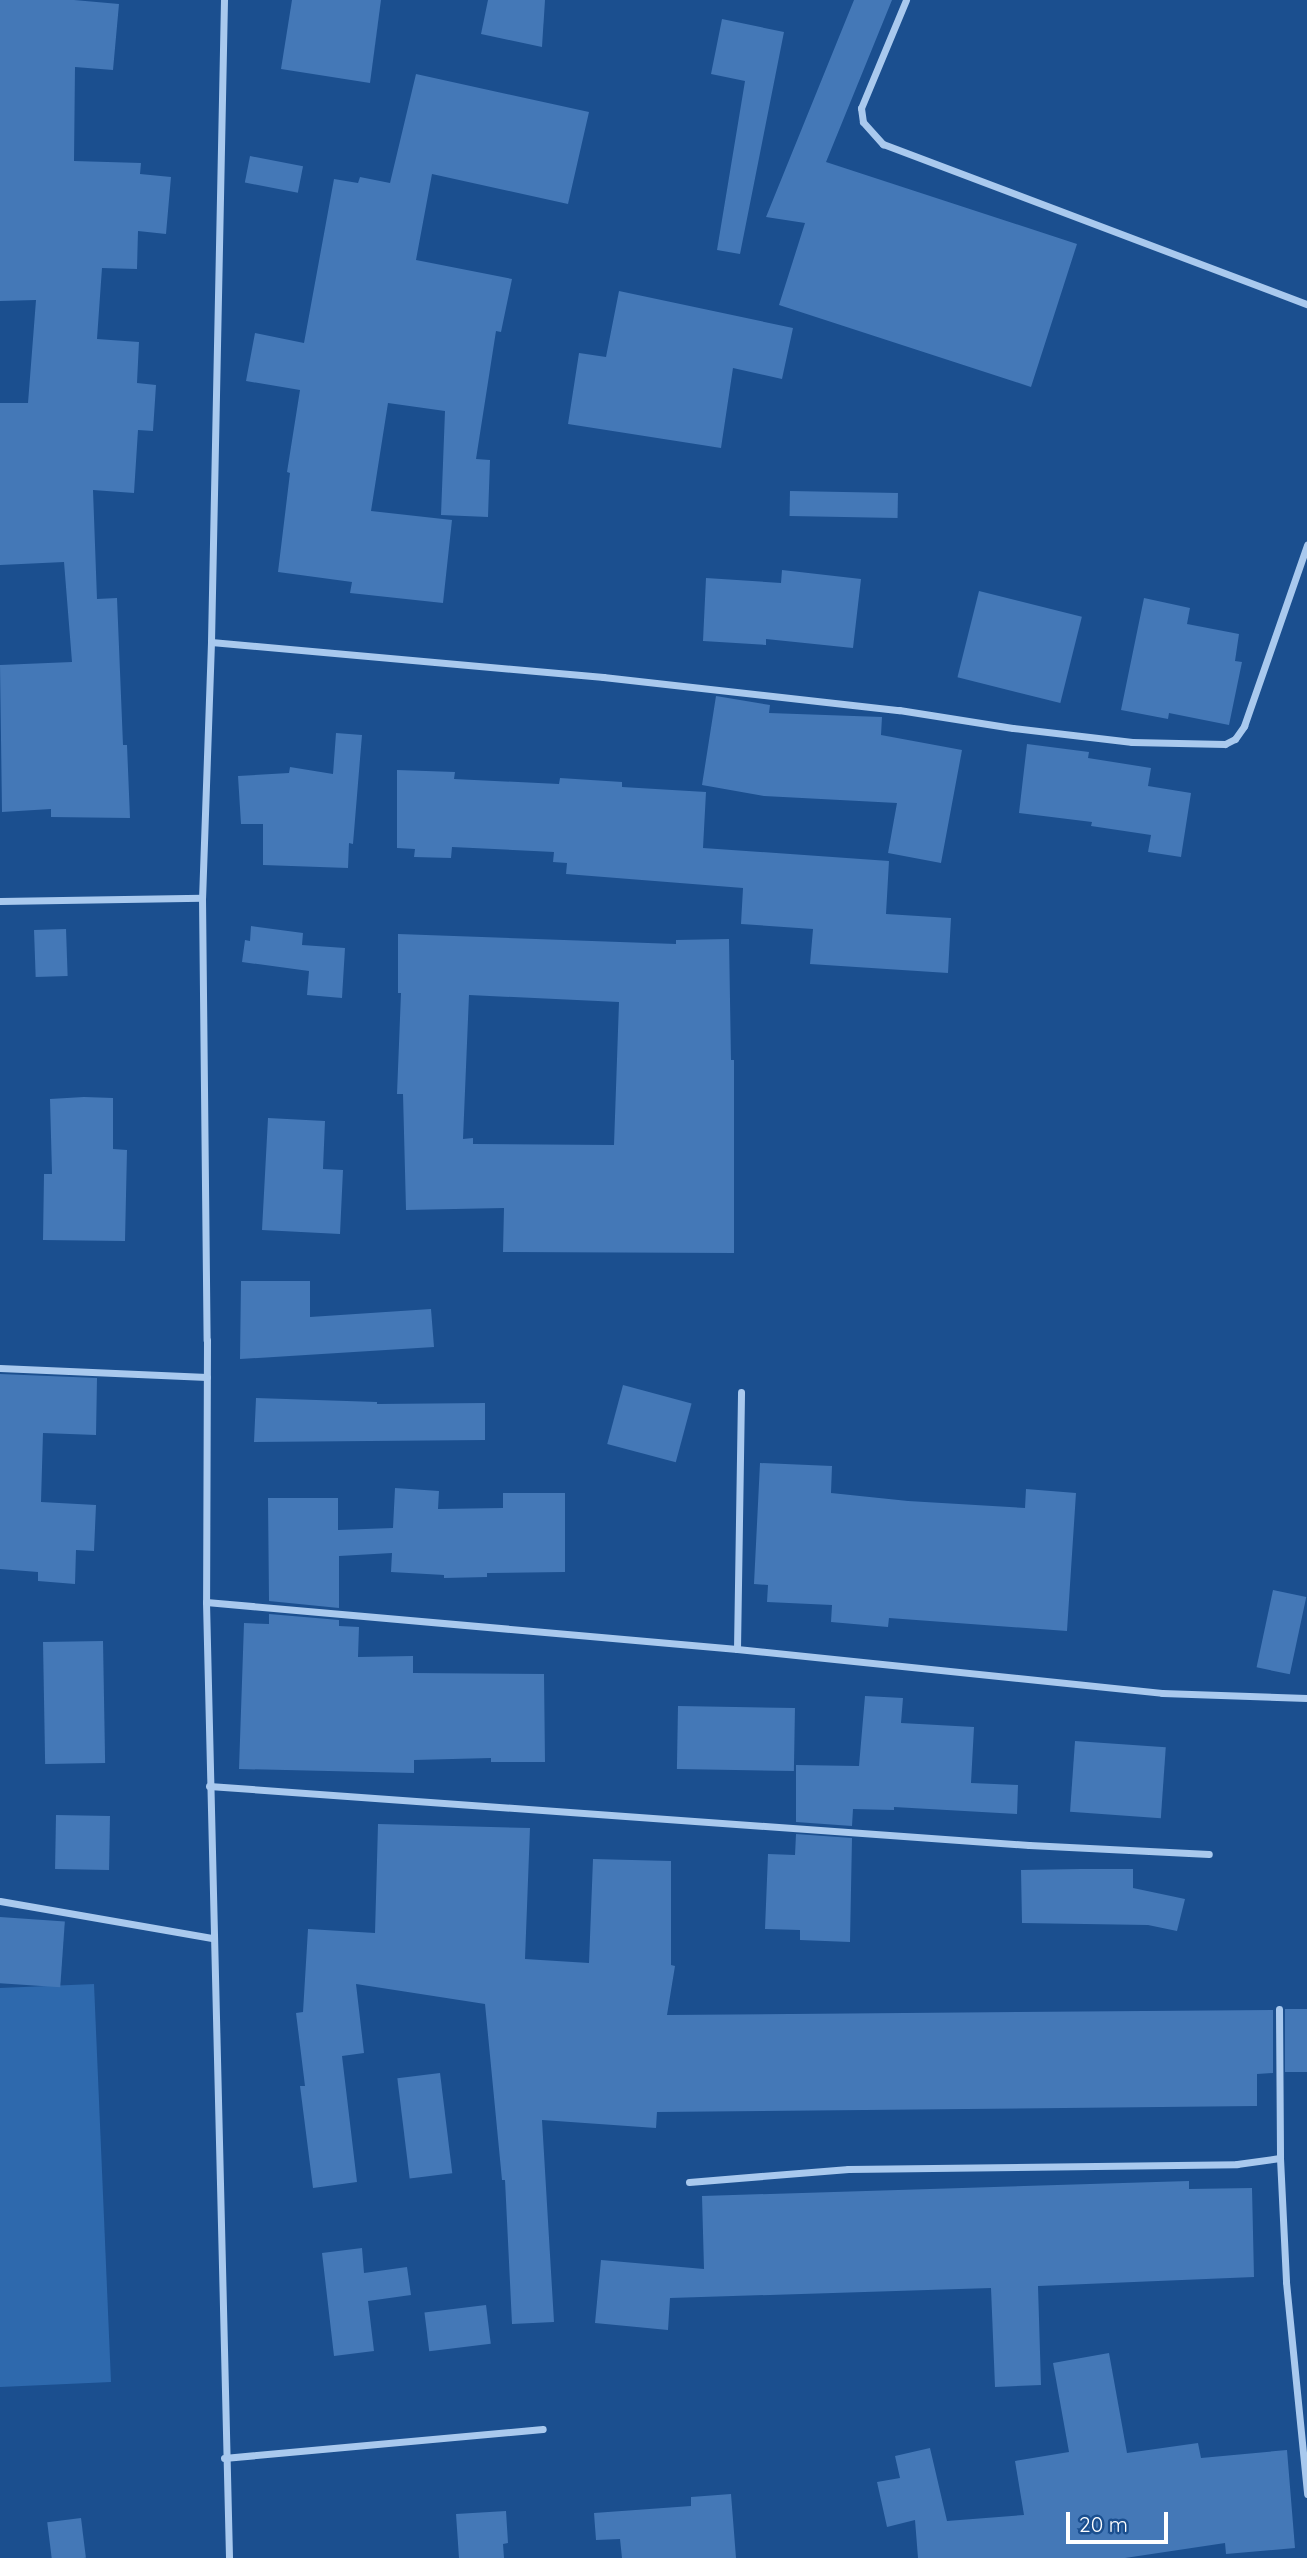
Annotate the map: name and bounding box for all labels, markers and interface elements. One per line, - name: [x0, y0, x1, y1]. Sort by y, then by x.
- scale bar: [1069, 2498, 1170, 2542]
- text: 20 m: [1079, 2511, 1128, 2537]

